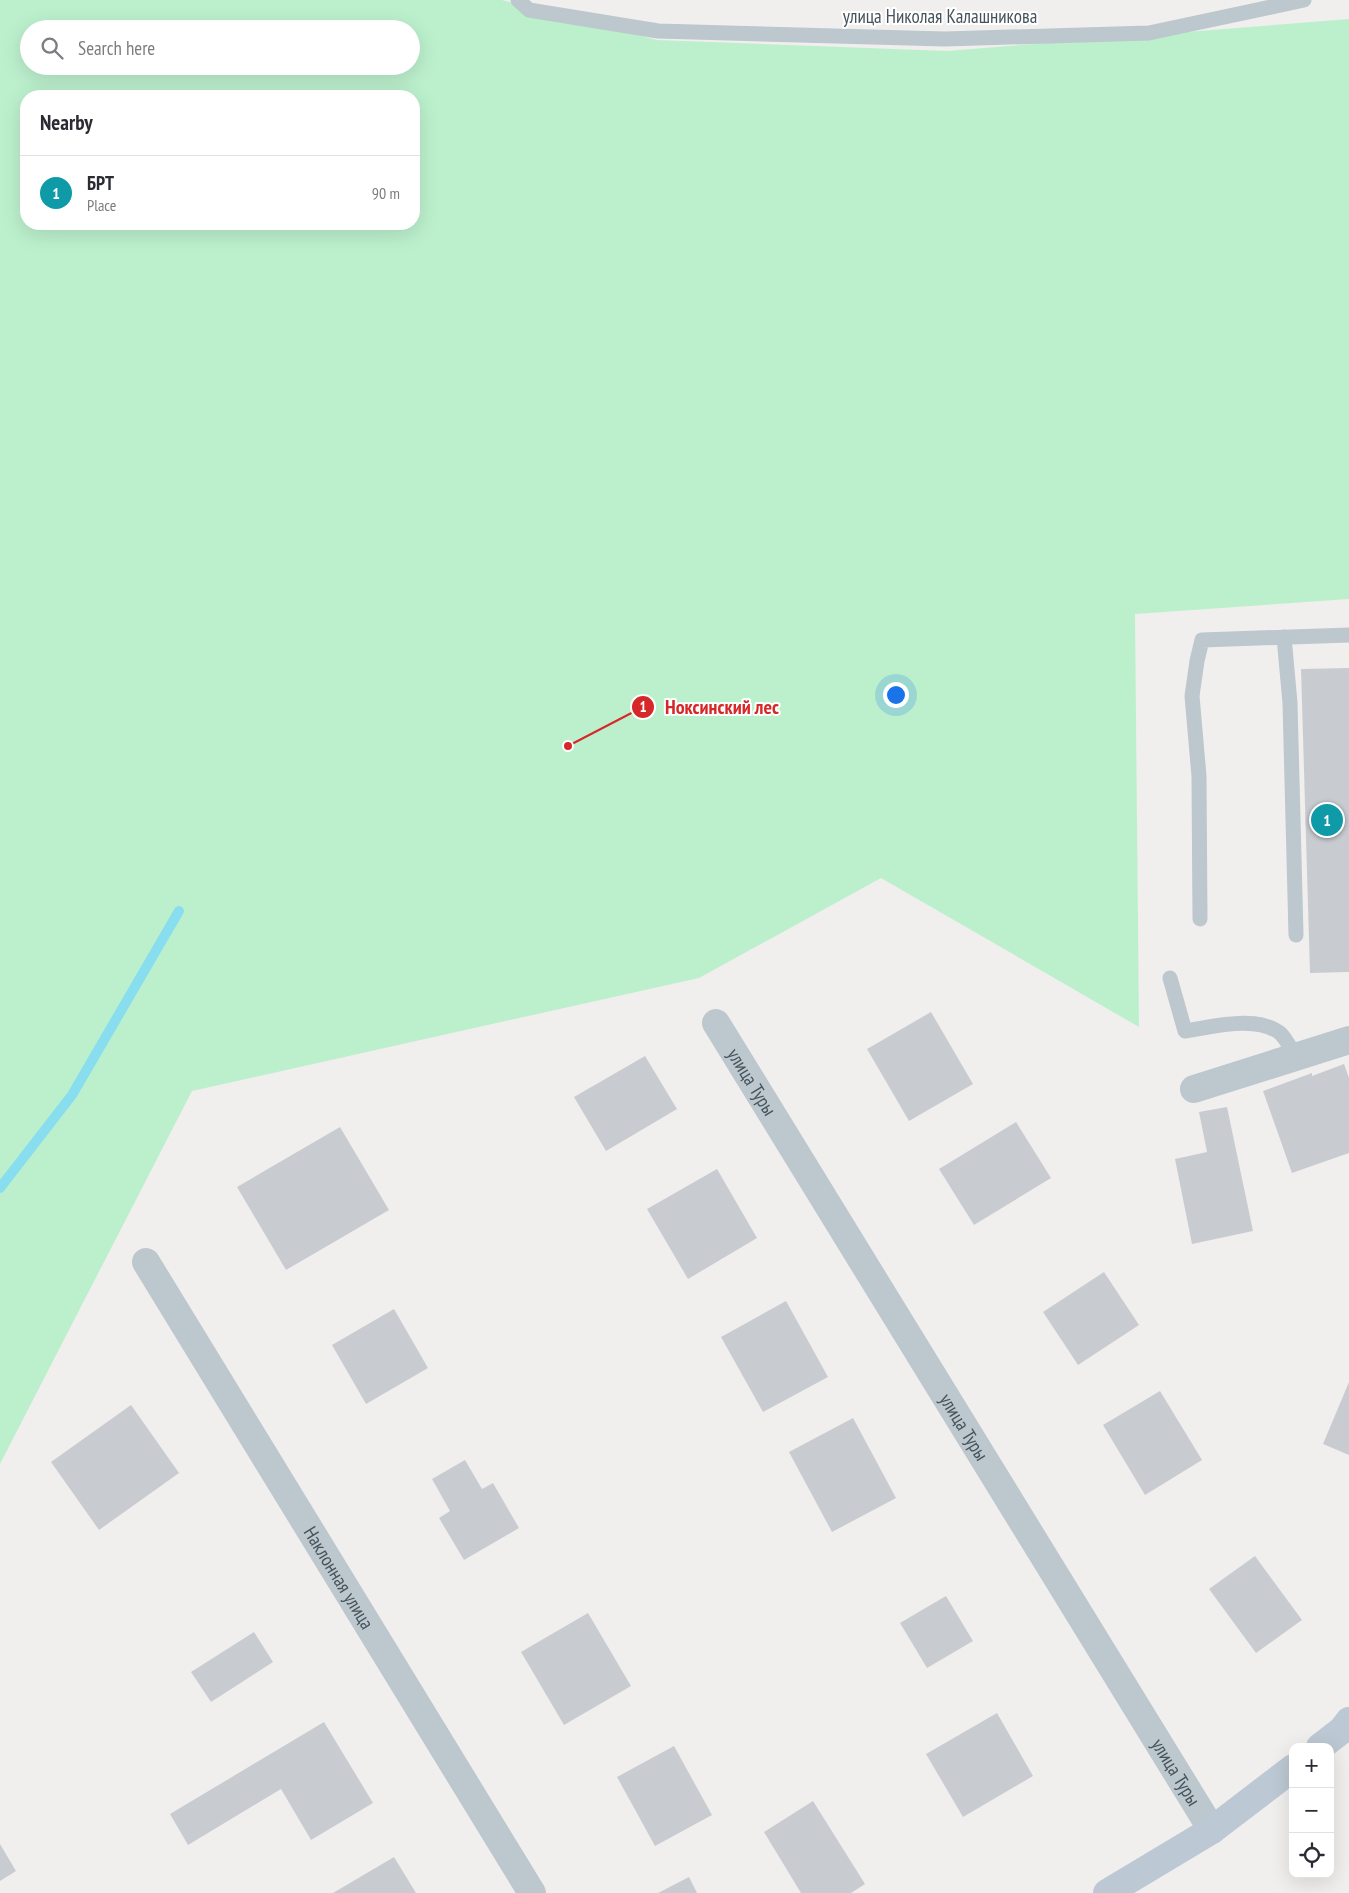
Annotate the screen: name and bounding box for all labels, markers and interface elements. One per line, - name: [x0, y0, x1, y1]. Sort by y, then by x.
- street label: улица Николая Калашникова: [843, 4, 1037, 28]
- search box: [20, 20, 420, 75]
- icon: search: [38, 34, 66, 62]
- text: Search here: [78, 36, 155, 60]
- text: Nearby: [40, 109, 93, 136]
- text: БРТ: [87, 171, 114, 195]
- text: 1: [52, 183, 60, 203]
- text: 90 m: [372, 183, 400, 203]
- text: Place: [87, 195, 116, 215]
- your location: [883, 682, 909, 708]
- callout: Ноксинский лес: [630, 689, 789, 724]
- text: Ноксинский лес: [665, 694, 779, 720]
- text: 1: [639, 697, 647, 716]
- pin: 1: [1311, 801, 1343, 839]
- street label: улица Туры: [722, 1044, 782, 1120]
- street label: улица Туры: [934, 1389, 994, 1465]
- street label: Наклонная улица: [299, 1522, 380, 1633]
- street label: улица Туры: [1146, 1734, 1206, 1810]
- map controls: [1289, 1743, 1334, 1878]
- button: +: [1289, 1743, 1334, 1788]
- button: −: [1289, 1788, 1334, 1833]
- button: locate: [1289, 1833, 1334, 1878]

